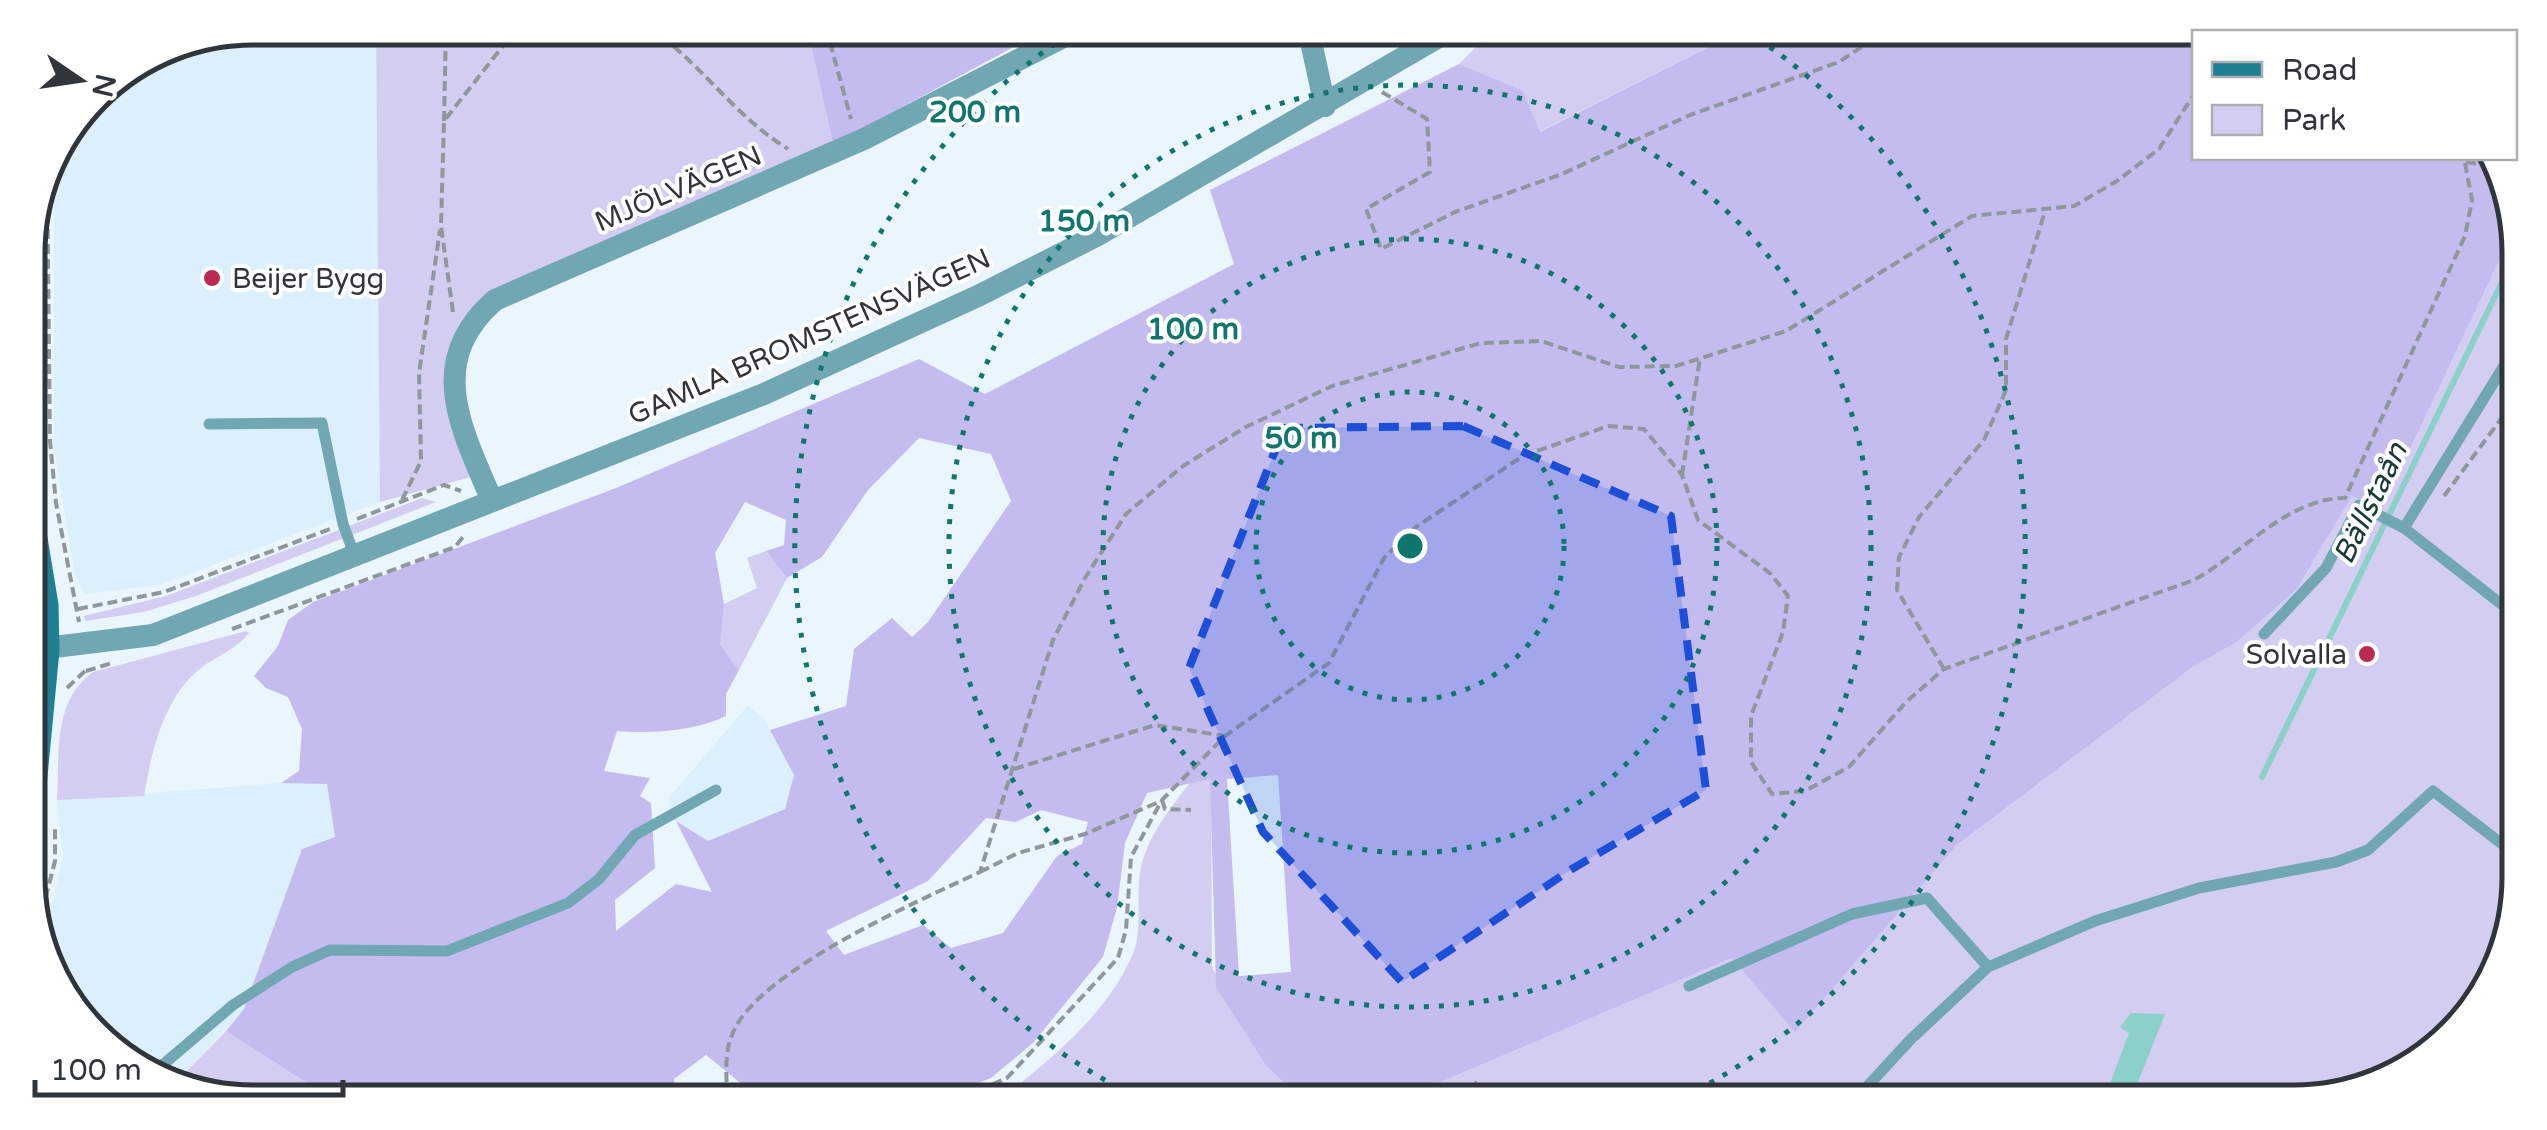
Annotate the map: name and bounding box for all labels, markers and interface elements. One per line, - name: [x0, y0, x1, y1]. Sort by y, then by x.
- north arrow: [30, 30, 130, 130]
- legend: [2192, 30, 2517, 160]
- text: Road: [2282, 52, 2357, 89]
- text: N: [84, 71, 122, 100]
- text: 200 m: [929, 94, 1021, 131]
- text: Park: [2282, 102, 2346, 139]
- street label: MJÖLVÄGEN: [590, 139, 767, 239]
- text: 150 m: [1038, 203, 1130, 240]
- street label: GAMLA BROMSTENSVÄGEN: [623, 241, 996, 432]
- place label: Beijer Bygg: [232, 262, 384, 296]
- marker: Beijer Bygg: [201, 267, 223, 289]
- text: 100 m: [1147, 311, 1239, 348]
- text: 50 m: [1264, 420, 1338, 457]
- water label: Bällstaån: [2325, 436, 2416, 570]
- centre of rings: [1392, 528, 1428, 564]
- place label: Solvalla: [2246, 638, 2347, 672]
- marker: Solvalla: [2356, 643, 2378, 665]
- scale bar: [35, 1035, 342, 1097]
- text: 100 m: [50, 1052, 142, 1089]

